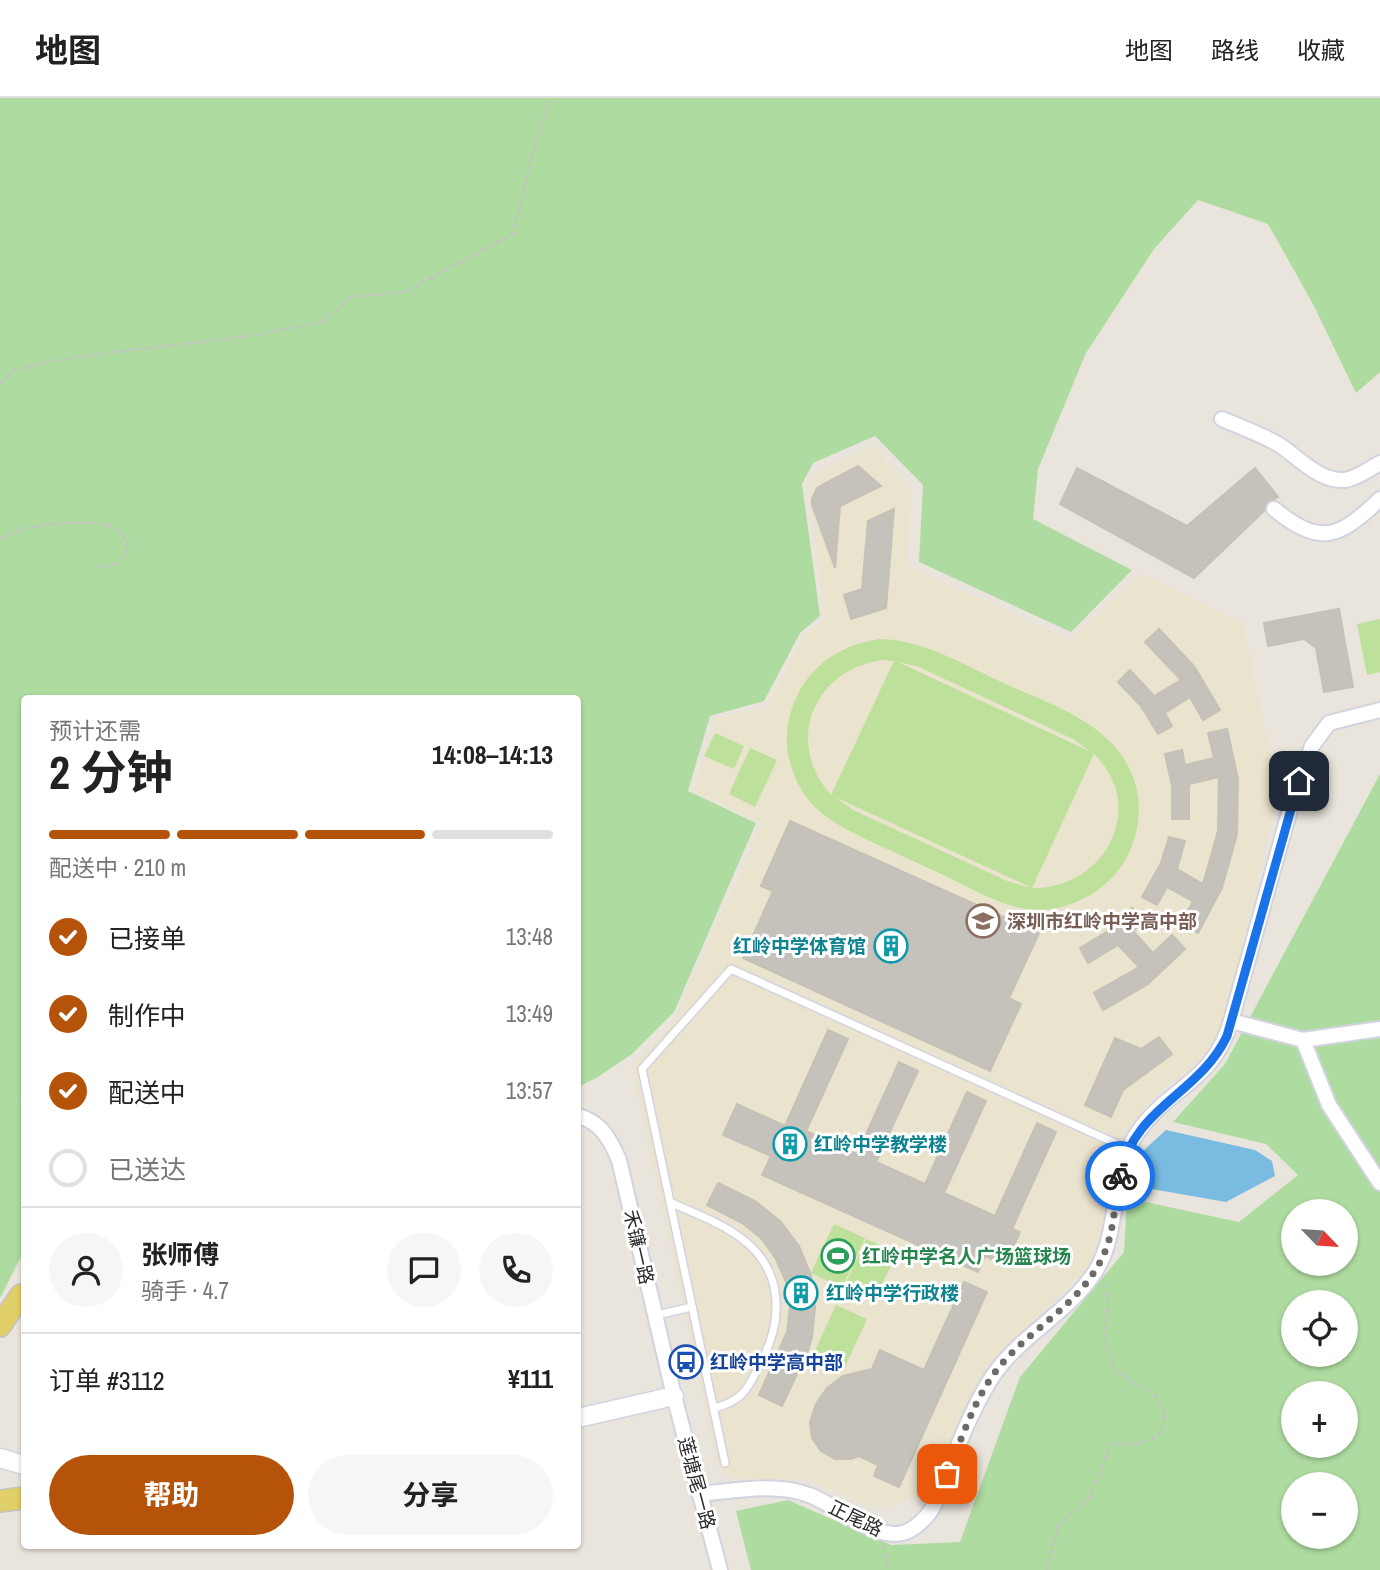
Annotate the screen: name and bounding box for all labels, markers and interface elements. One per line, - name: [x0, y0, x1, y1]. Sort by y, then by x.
- text: 地图: [35, 28, 101, 72]
- text: 地图: [1125, 34, 1173, 66]
- text: 路线: [1211, 34, 1259, 66]
- text: 收藏: [1297, 34, 1345, 66]
- text: 预计还需: [49, 715, 141, 746]
- text: 14:08–14:13: [432, 737, 553, 772]
- text: 2 分钟: [49, 741, 172, 803]
- pin: [1269, 751, 1329, 811]
- icon: home: [1280, 762, 1318, 800]
- text: 配送中 · 210 m: [49, 852, 186, 883]
- school or university icon: 深圳市红岭中学高中部: [964, 902, 1002, 940]
- place label: 深圳市红岭中学高中部: [1007, 908, 1197, 934]
- icon: check: [49, 918, 87, 956]
- text: 已接单: [108, 921, 186, 956]
- text: 13:48: [506, 921, 553, 952]
- building icon: 红岭中学体育馆: [872, 927, 910, 965]
- place label: 红岭中学体育馆: [733, 933, 866, 959]
- icon: check: [49, 995, 87, 1033]
- text: 制作中: [108, 998, 186, 1033]
- text: 13:49: [506, 998, 553, 1029]
- icon: check: [49, 1072, 87, 1110]
- text: 配送中: [108, 1075, 186, 1110]
- text: 13:57: [506, 1075, 553, 1106]
- building icon: 红岭中学教学楼: [771, 1125, 809, 1163]
- place label: 红岭中学教学楼: [814, 1131, 947, 1157]
- courier: [1085, 1141, 1155, 1211]
- text: 已送达: [108, 1152, 186, 1187]
- icon: bike: [1101, 1157, 1139, 1195]
- north arrow: [1281, 1199, 1358, 1276]
- map controls: [1281, 1199, 1358, 1549]
- street label: 禾镰一路: [618, 1207, 660, 1287]
- button: person: [49, 1233, 123, 1307]
- button: chat: [387, 1233, 461, 1307]
- button: phone: [479, 1233, 553, 1307]
- text: 张师傅: [141, 1237, 219, 1272]
- sports icon: 红岭中学名人广场篮球场: [819, 1237, 857, 1275]
- place label: 红岭中学名人广场篮球场: [862, 1243, 1071, 1269]
- building icon: 红岭中学行政楼: [782, 1274, 820, 1312]
- text: 骑手 · 4.7: [141, 1275, 229, 1306]
- place label: 红岭中学行政楼: [826, 1280, 959, 1306]
- button: locate: [1281, 1290, 1358, 1367]
- bus stop icon: 红岭中学高中部: [667, 1343, 705, 1381]
- place label: 红岭中学高中部: [710, 1349, 843, 1375]
- text: ¥111: [508, 1361, 553, 1396]
- text: 订单 #3112: [49, 1363, 165, 1398]
- button: +: [1281, 1381, 1358, 1458]
- street label: 莲塘尾一路: [672, 1434, 722, 1532]
- pin: [917, 1444, 977, 1504]
- button: 帮助: [49, 1455, 294, 1535]
- button: 分享: [308, 1455, 553, 1535]
- icon: bag: [928, 1455, 966, 1493]
- button: −: [1281, 1472, 1358, 1549]
- street label: 正尾路: [825, 1494, 887, 1542]

